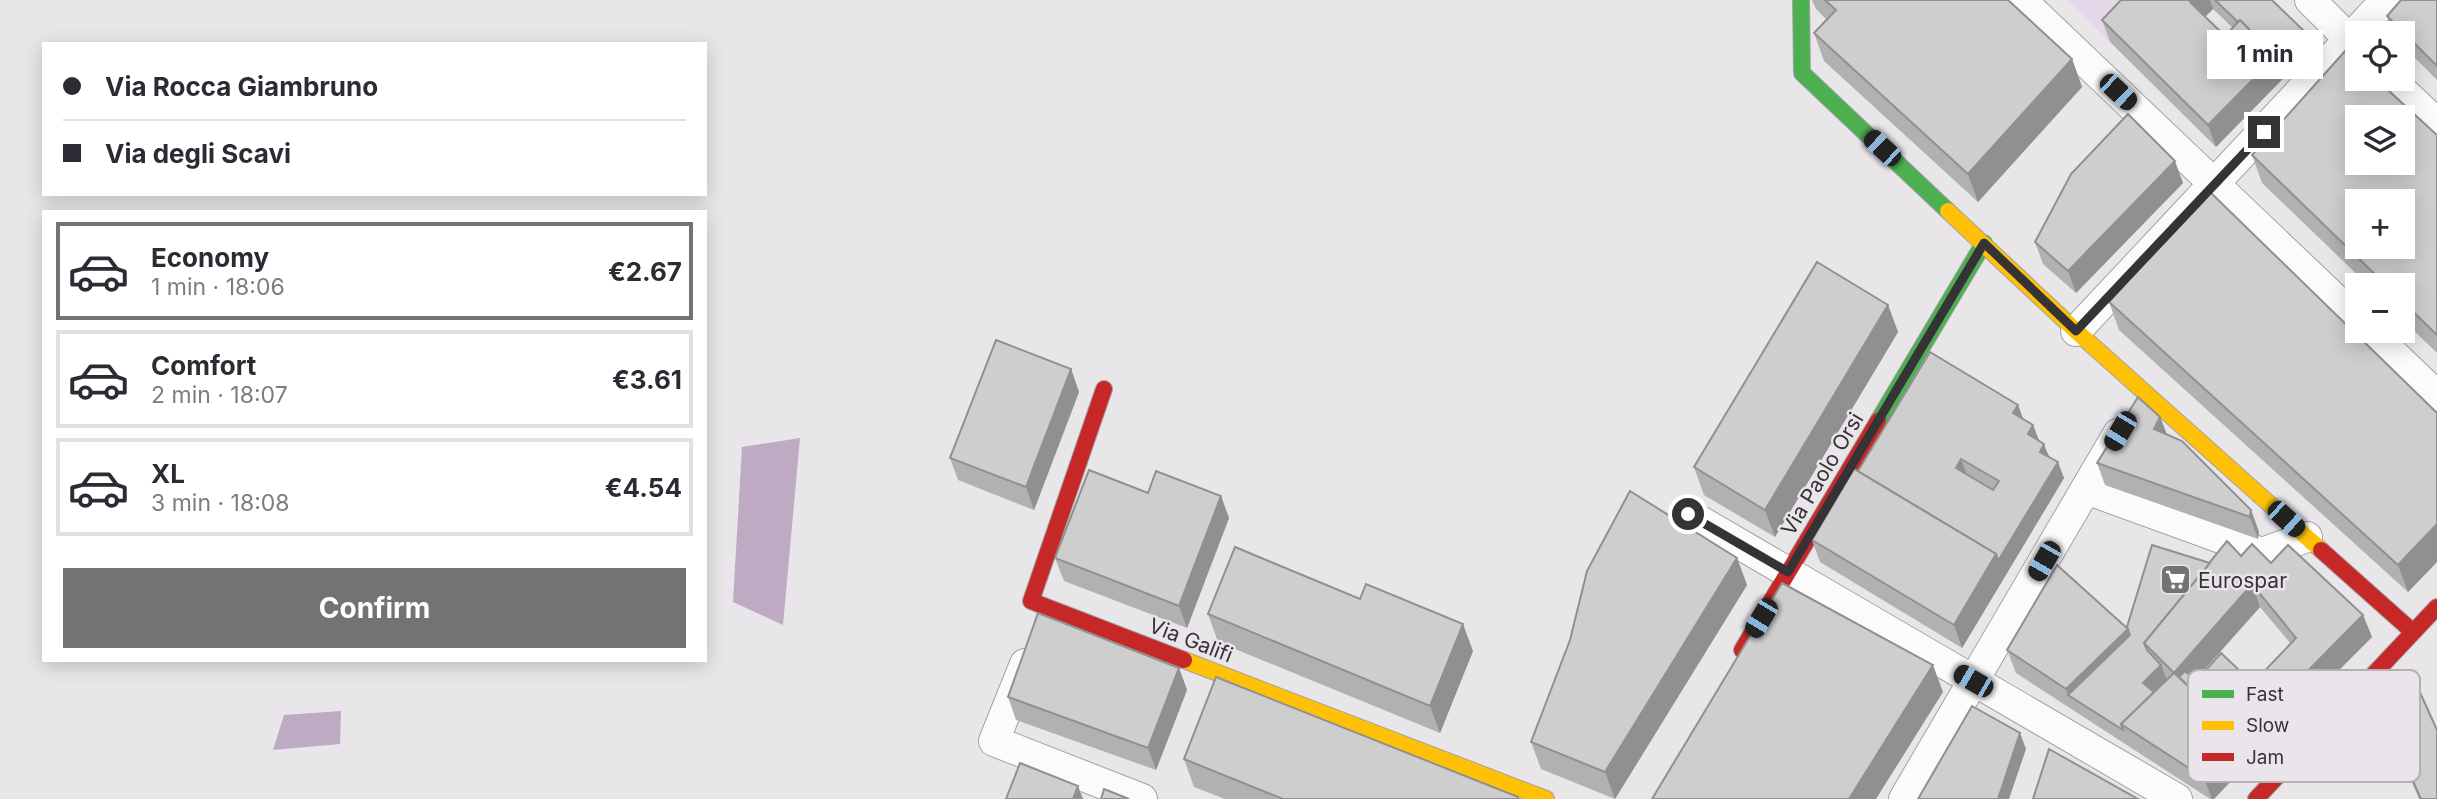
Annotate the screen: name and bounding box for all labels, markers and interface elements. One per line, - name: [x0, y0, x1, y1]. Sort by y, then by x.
- map controls: [2345, 21, 2415, 343]
- button: locate: [2345, 21, 2415, 91]
- callout: 1 min: [2206, 31, 2322, 80]
- text: 1 min: [2237, 40, 2293, 68]
- car: [2096, 70, 2141, 114]
- text: Via Rocca Giambruno: [105, 71, 378, 102]
- button: layers: [2345, 105, 2415, 175]
- route end: [2248, 116, 2280, 148]
- car: [1860, 126, 1905, 170]
- text: Via degli Scavi: [105, 138, 291, 169]
- button: +: [2345, 189, 2415, 259]
- icon: car: [67, 240, 130, 303]
- text: Economy: [151, 242, 269, 273]
- text: €2.67: [608, 256, 682, 287]
- text: 1 min · 18:06: [151, 273, 285, 301]
- button: −: [2345, 273, 2415, 343]
- icon: car: [67, 348, 130, 411]
- text: Comfort: [151, 350, 256, 381]
- text: €3.61: [612, 364, 682, 395]
- text: 2 min · 18:07: [151, 381, 288, 409]
- street label: Via Paolo Orsi: [1776, 408, 1868, 540]
- car: [2101, 408, 2140, 454]
- icon: car: [67, 456, 130, 519]
- text: XL: [151, 458, 185, 489]
- text: €4.54: [605, 472, 682, 503]
- text: 3 min · 18:08: [151, 489, 290, 517]
- car: [2264, 497, 2309, 541]
- route start: [1672, 498, 1704, 530]
- car: [2025, 538, 2064, 584]
- supermarket icon: Eurospar: [2158, 563, 2192, 597]
- button: Confirm: [63, 568, 686, 648]
- place label: Eurospar: [2198, 568, 2287, 593]
- car: [1742, 595, 1781, 641]
- street label: Via Galifi: [1146, 613, 1236, 667]
- car: [1950, 661, 1997, 701]
- legend: [2188, 670, 2420, 782]
- text: Fast: [2246, 683, 2284, 706]
- text: Slow: [2246, 714, 2289, 737]
- text: Jam: [2246, 746, 2284, 769]

